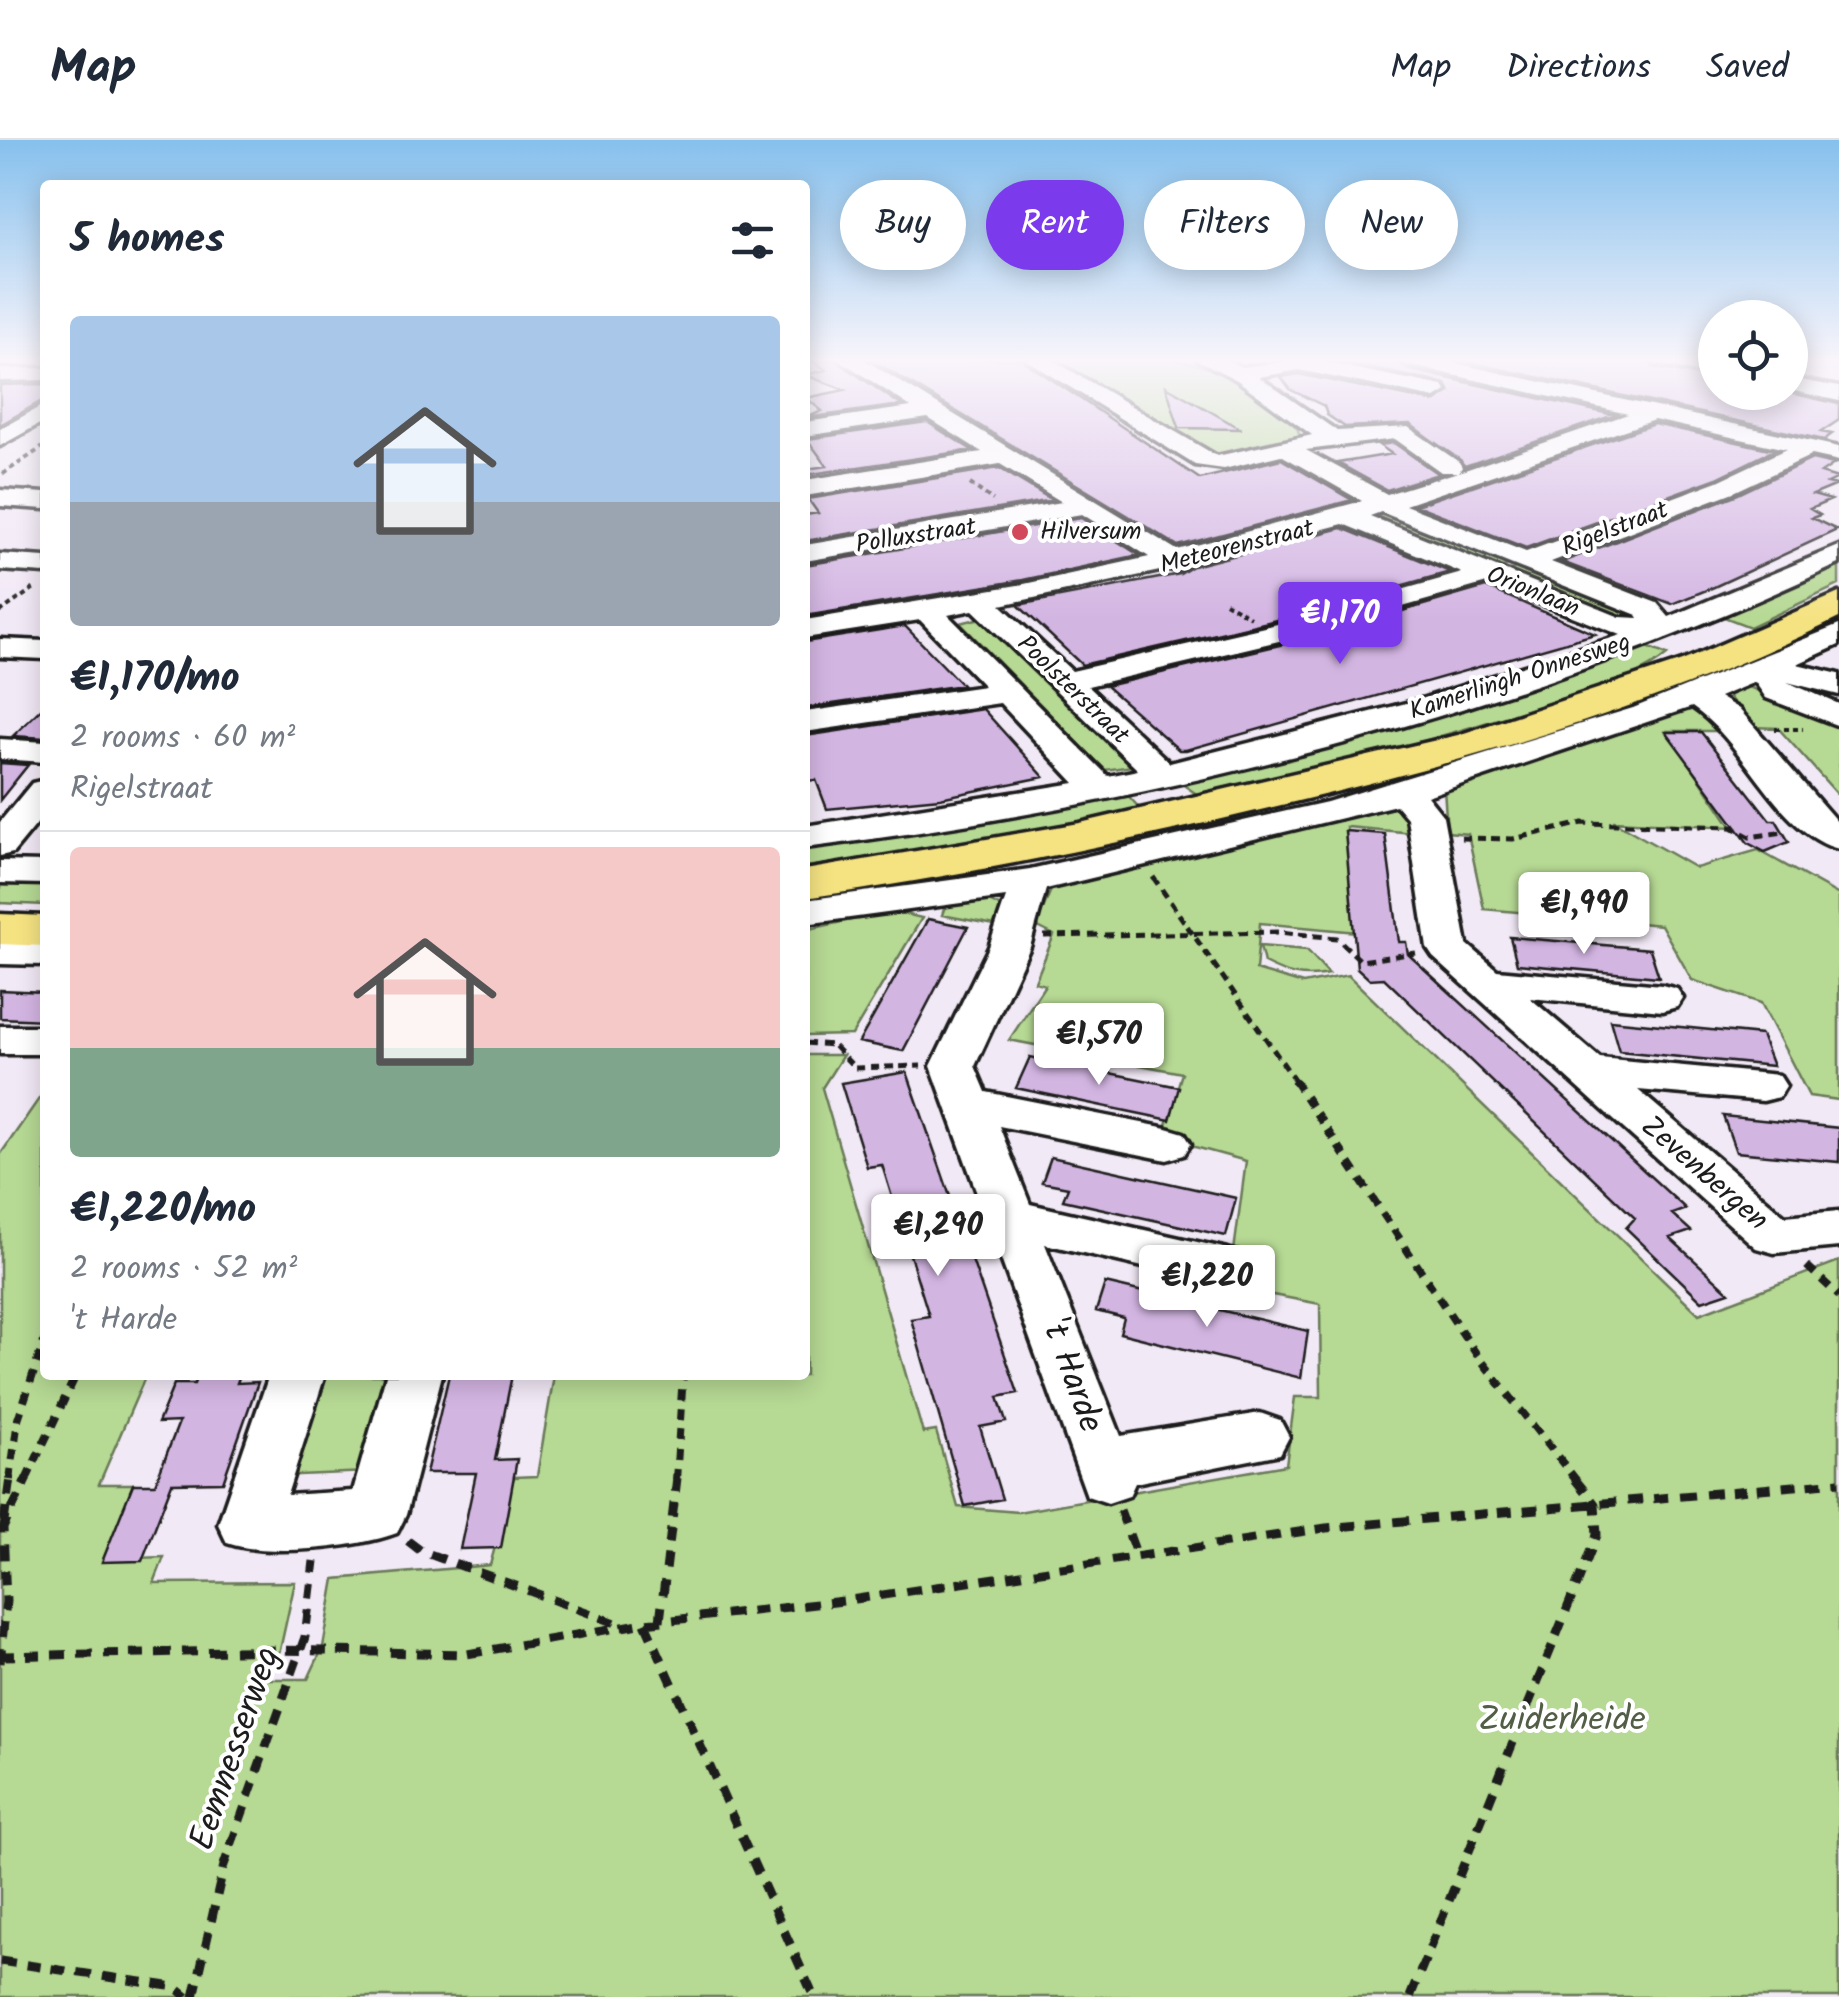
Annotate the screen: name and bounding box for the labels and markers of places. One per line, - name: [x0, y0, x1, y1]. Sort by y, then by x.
- place label: Hilversum: [1040, 512, 1141, 552]
- marker: Hilversum: [1009, 521, 1031, 543]
- pin: €1,170: [1259, 582, 1421, 667]
- pin: €1,990: [1503, 872, 1665, 957]
- pin: €1,570: [1018, 1003, 1180, 1088]
- pin: €1,290: [857, 1194, 1019, 1279]
- pin: €1,220: [1126, 1245, 1288, 1330]

